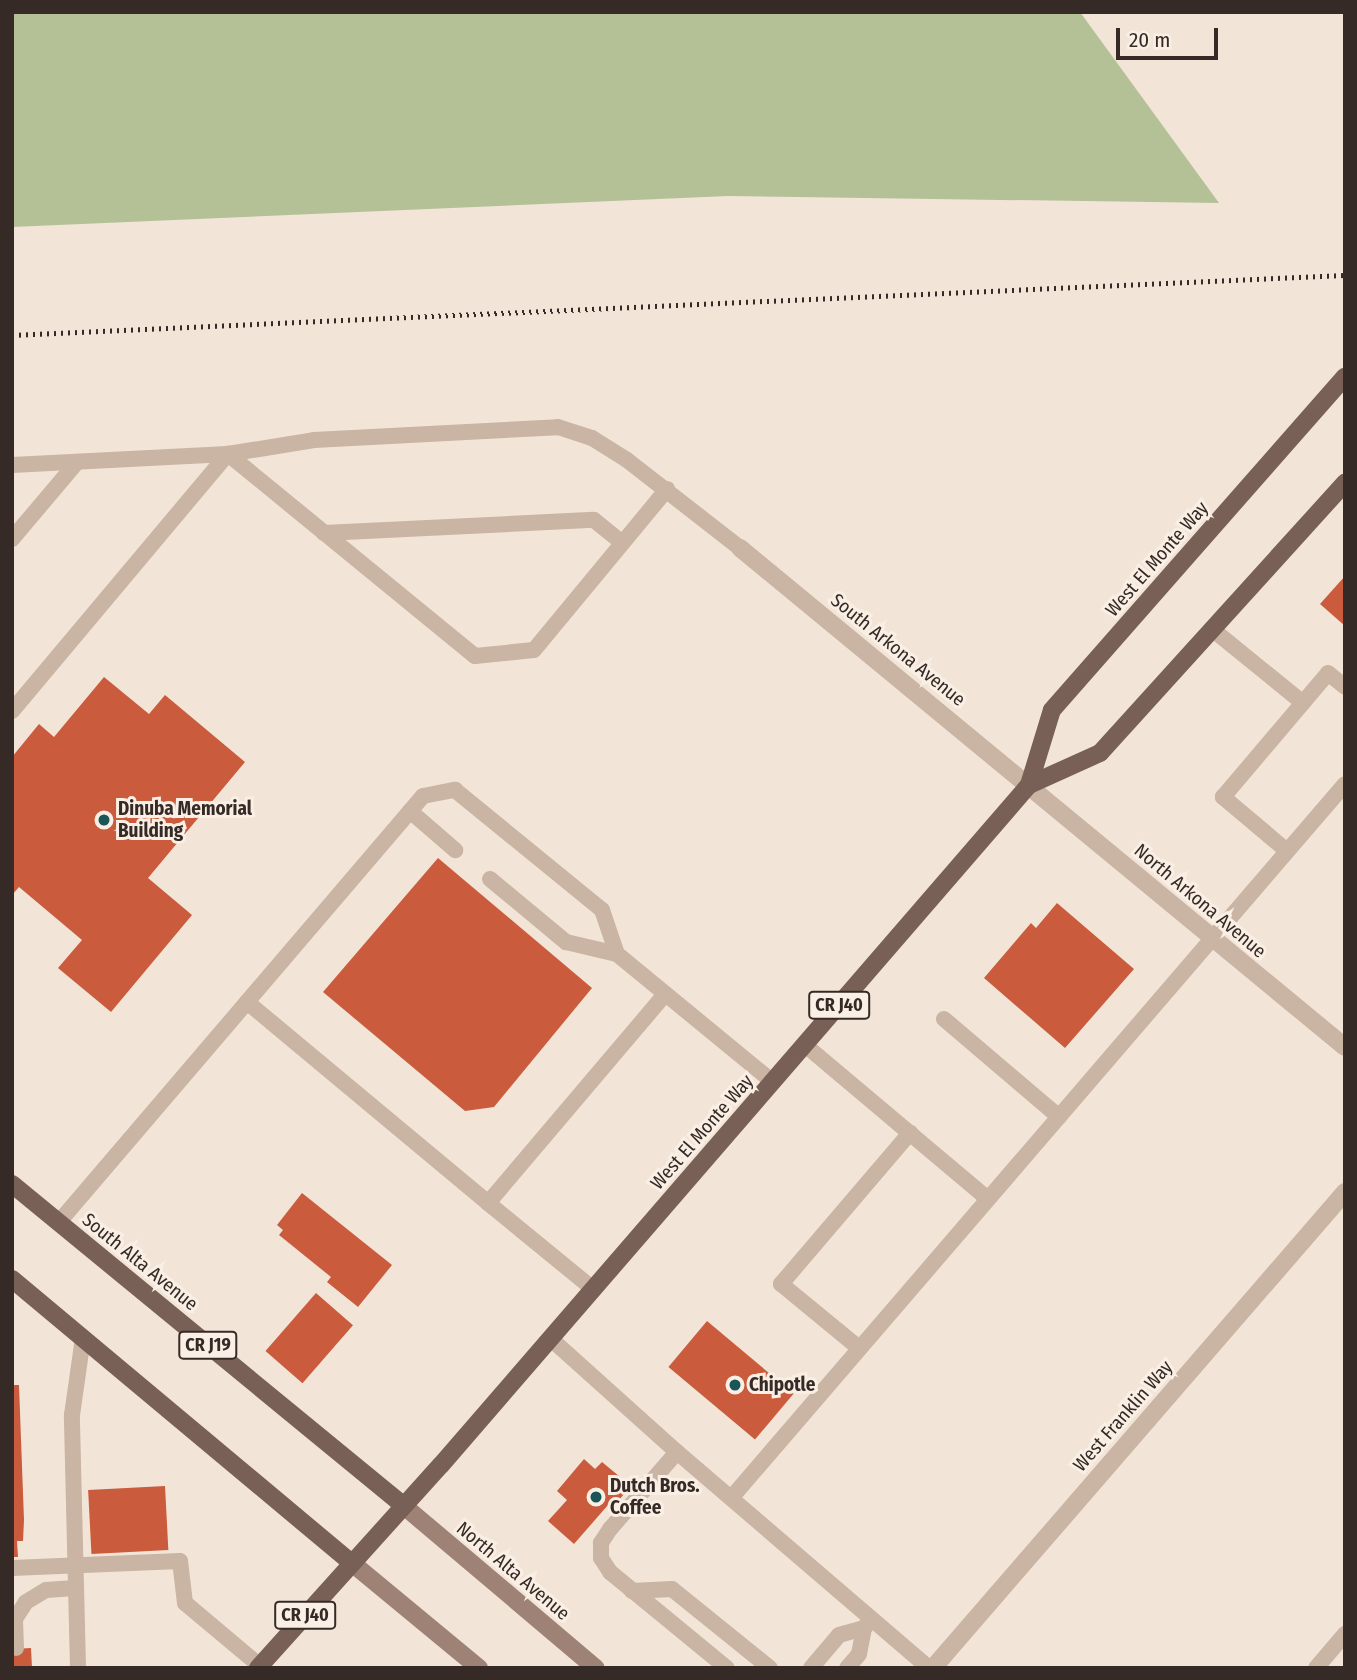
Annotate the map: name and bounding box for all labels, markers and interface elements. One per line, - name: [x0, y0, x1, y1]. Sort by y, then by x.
- scale bar: [1119, 14, 1220, 58]
- text: 20 m: [1129, 27, 1170, 53]
- street label: West El Monte Way: [1101, 497, 1213, 621]
- street label: South Arkona Avenue: [826, 589, 970, 711]
- place label: Dinuba Memorial Building: [118, 798, 252, 842]
- marker: Dinuba Memorial Building: [96, 812, 112, 828]
- street label: North Arkona Avenue: [1129, 839, 1271, 963]
- road number: CR J40: [808, 990, 870, 1020]
- street label: West El Monte Way: [646, 1070, 758, 1194]
- street label: South Alta Avenue: [78, 1208, 202, 1316]
- road number: CR J19: [178, 1330, 238, 1360]
- street label: West Franklin Way: [1069, 1356, 1177, 1476]
- place label: Chipotle: [749, 1374, 815, 1396]
- marker: Chipotle: [727, 1377, 743, 1393]
- place label: Dutch Bros. Coffee: [610, 1475, 700, 1519]
- marker: Dutch Bros. Coffee: [588, 1489, 604, 1505]
- street label: North Alta Avenue: [452, 1517, 574, 1625]
- road number: CR J40: [274, 1600, 336, 1630]

